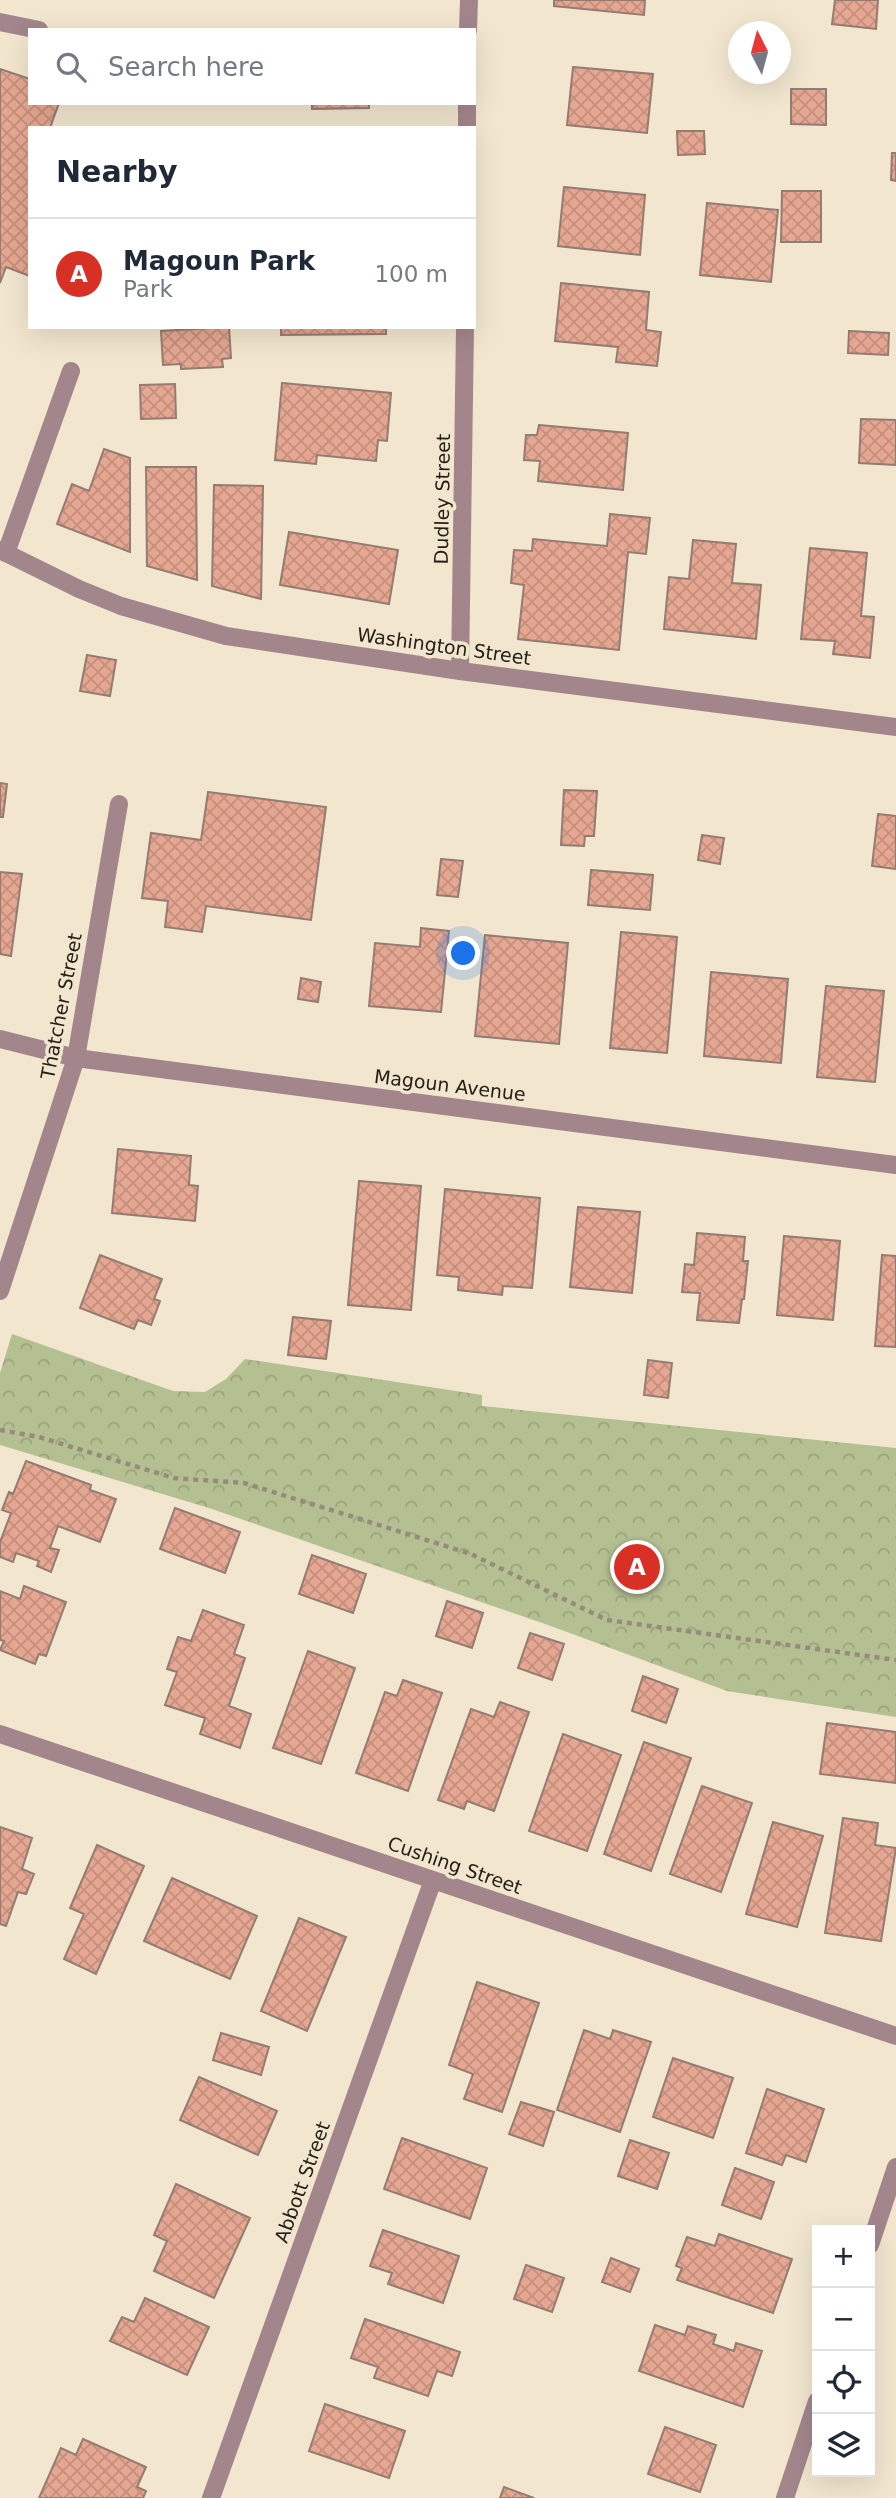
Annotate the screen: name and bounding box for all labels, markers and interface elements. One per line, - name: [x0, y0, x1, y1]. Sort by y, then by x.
- north arrow: [728, 21, 791, 84]
- search box: [28, 28, 476, 105]
- icon: search: [52, 48, 90, 86]
- text: Search here: [108, 52, 264, 82]
- text: Nearby: [56, 154, 178, 189]
- text: Magoun Park: [123, 246, 315, 276]
- text: A: [70, 261, 88, 287]
- text: 100 m: [374, 261, 448, 287]
- text: Park: [123, 276, 173, 302]
- street label: Dudley Street: [430, 433, 454, 565]
- street label: Washington Street: [356, 623, 532, 669]
- street label: Thatcher Street: [36, 931, 86, 1082]
- your location: [446, 936, 480, 970]
- street label: Magoun Avenue: [373, 1065, 527, 1105]
- pin: A: [614, 1541, 660, 1593]
- street label: Cushing Street: [385, 1832, 525, 1898]
- street label: Abbott Street: [270, 2118, 334, 2246]
- map controls: [812, 2225, 875, 2477]
- button: +: [812, 2225, 875, 2288]
- button: −: [812, 2288, 875, 2351]
- button: locate: [812, 2351, 875, 2414]
- button: layers: [812, 2414, 875, 2477]

